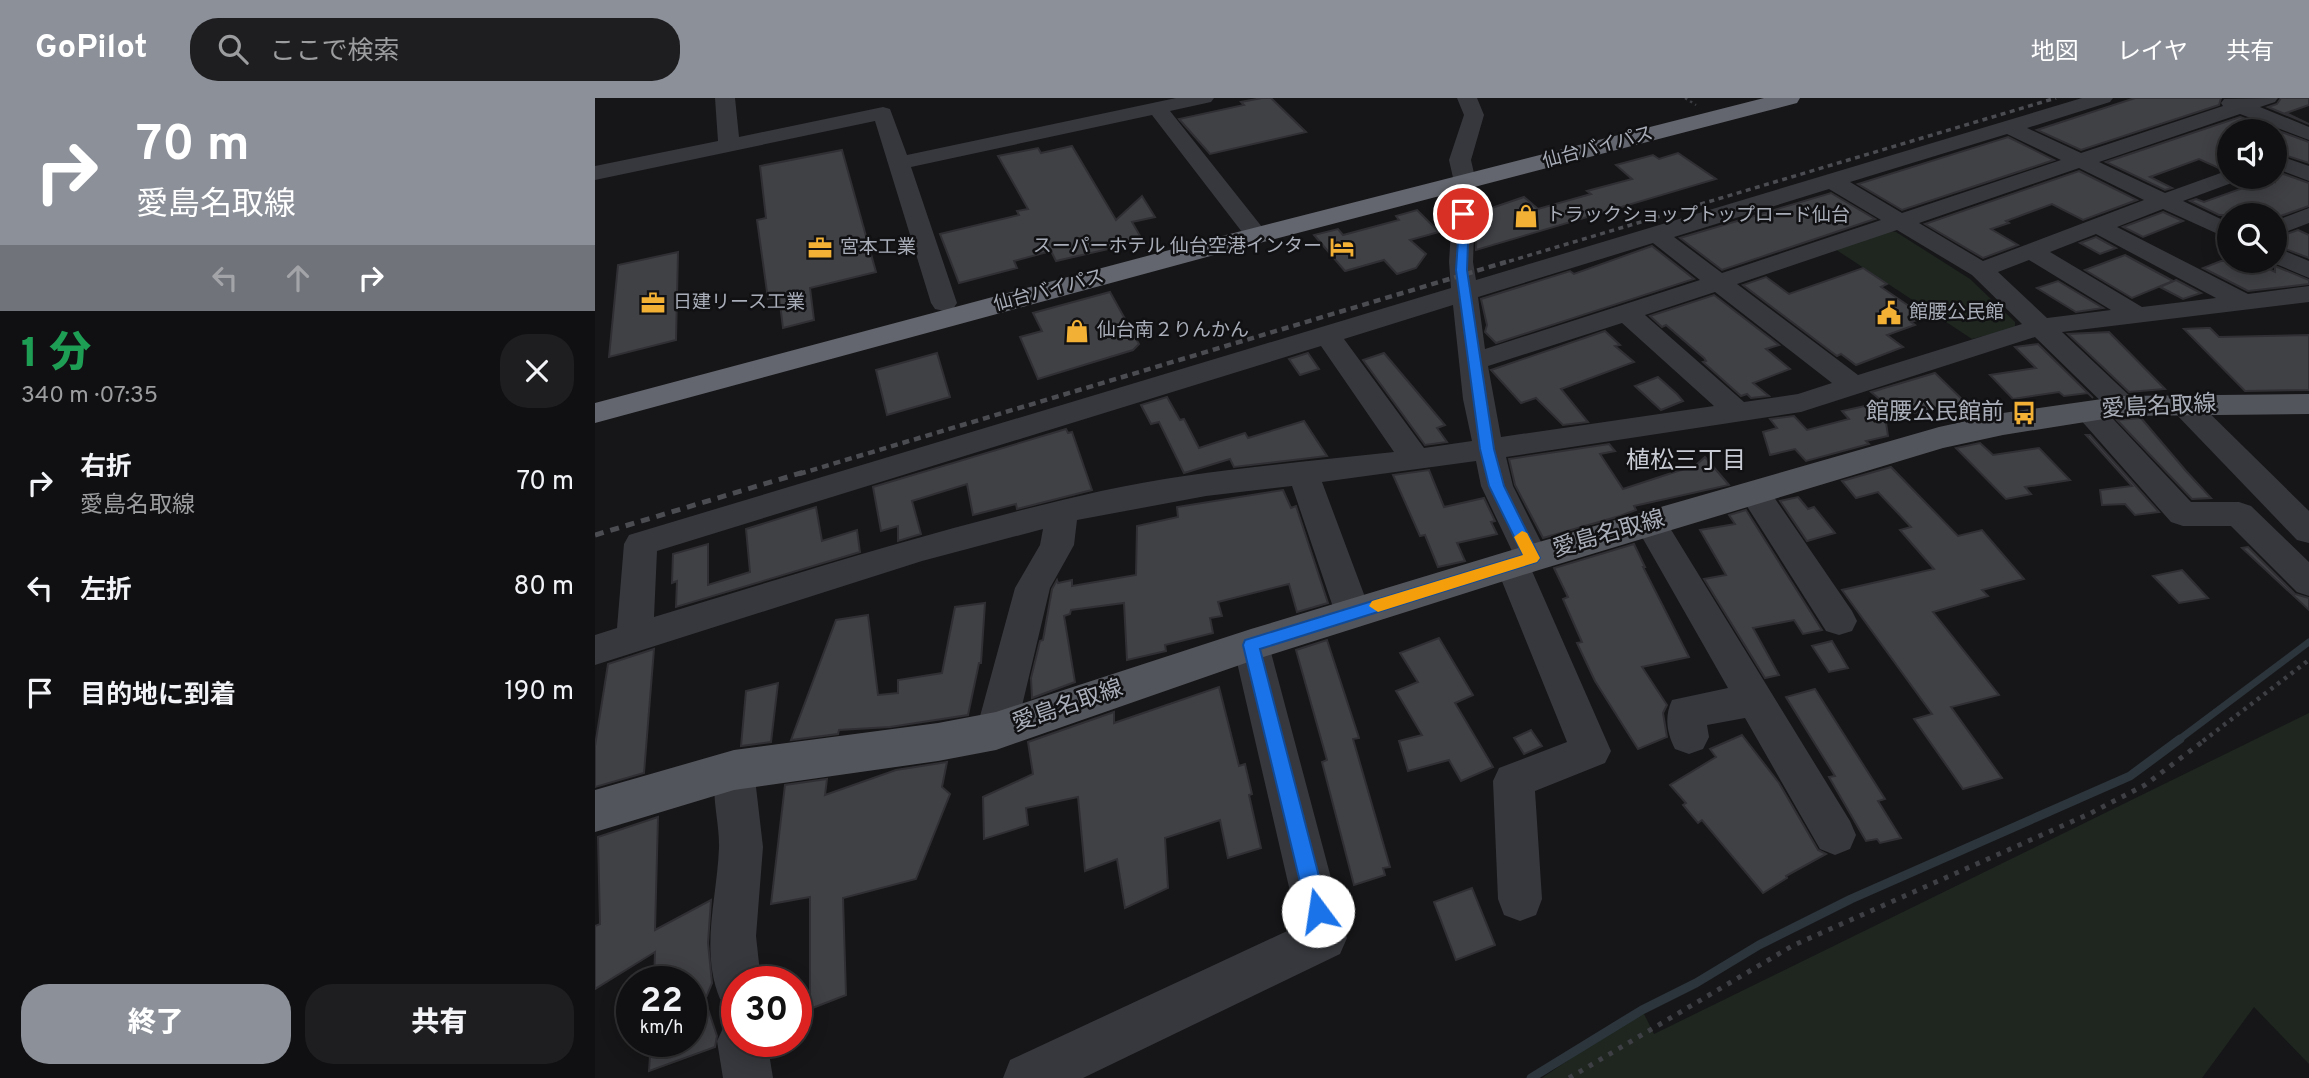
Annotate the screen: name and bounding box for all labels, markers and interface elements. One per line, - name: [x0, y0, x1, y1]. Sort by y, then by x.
- search box: [190, 18, 680, 81]
- text: GoPilot: [35, 28, 148, 70]
- icon: search: [214, 30, 252, 68]
- text: ここで検索: [270, 36, 400, 69]
- text: 地図: [2031, 38, 2079, 68]
- text: レイヤ: [2117, 38, 2188, 68]
- text: 共有: [2226, 38, 2274, 68]
- text: 70 m: [136, 116, 250, 178]
- map controls: [2217, 119, 2287, 273]
- button: sound: [2217, 119, 2287, 189]
- street label: 仙台バイパス: [1540, 122, 1656, 174]
- icon: right: [21, 126, 112, 217]
- pin: [1433, 184, 1493, 244]
- text: 愛島名取線: [136, 186, 296, 226]
- icon: arrive: [1444, 195, 1482, 233]
- shop icon: トラックショップトップロード仙台: [1512, 202, 1540, 230]
- button: search: [2217, 203, 2287, 273]
- place label: トラックショップトップロード仙台: [1546, 204, 1850, 228]
- hotel icon: スーパーホテル 仙台空港インター: [1328, 233, 1356, 261]
- office icon: 宮本工業: [806, 234, 834, 262]
- place label: スーパーホテル 仙台空港インター: [1033, 235, 1322, 259]
- place label: 宮本工業: [840, 236, 916, 260]
- icon: left: [206, 259, 244, 297]
- icon: ahead: [279, 259, 317, 297]
- icon: right: [352, 259, 390, 297]
- street label: 仙台バイパス: [991, 265, 1107, 317]
- office icon: 日建リース工業: [639, 289, 667, 317]
- place label: 日建リース工業: [673, 291, 805, 315]
- public building icon: 館腰公民館: [1875, 299, 1903, 327]
- place label: 館腰公民館: [1909, 301, 2004, 325]
- shop icon: 仙台南２りんかん: [1063, 317, 1091, 345]
- place label: 仙台南２りんかん: [1097, 319, 1249, 343]
- text: 1 分: [21, 329, 91, 382]
- button: close: [500, 334, 574, 408]
- text: 340 m · 07:35: [21, 382, 158, 411]
- street label: 愛島名取線: [2101, 391, 2217, 425]
- place label: 館腰公民館前: [1866, 399, 2004, 428]
- bus stop icon: 館腰公民館前: [2010, 399, 2038, 427]
- district label: 植松三丁目: [1626, 447, 1746, 477]
- text: 右折: [80, 452, 132, 485]
- icon: right: [21, 464, 59, 502]
- text: 70 m: [516, 466, 574, 499]
- text: 愛島名取線: [80, 492, 195, 521]
- street label: 愛島名取線: [1550, 505, 1668, 565]
- icon: left: [21, 569, 59, 607]
- text: 80 m: [514, 571, 574, 604]
- text: 左折: [80, 575, 132, 608]
- icon: arrive: [21, 674, 59, 712]
- street label: 愛島名取線: [1009, 675, 1127, 739]
- text: 190 m: [504, 676, 574, 709]
- text: 目的地に到着: [80, 680, 236, 713]
- position arrow: [1281, 874, 1355, 948]
- speed limit sign: 30: [721, 966, 812, 1057]
- text: 22: [640, 980, 683, 1024]
- button: 終了: [21, 984, 291, 1064]
- button: 共有: [305, 984, 574, 1064]
- text: km/h: [640, 1017, 683, 1040]

